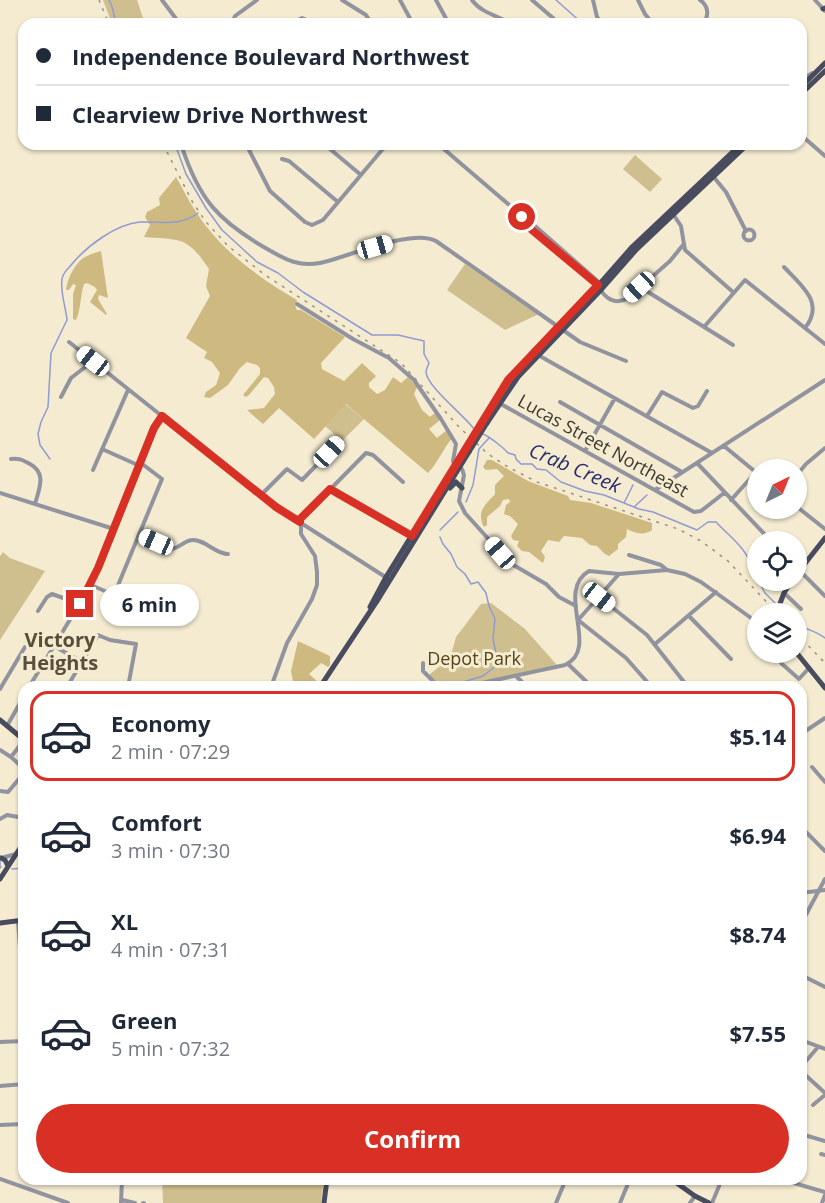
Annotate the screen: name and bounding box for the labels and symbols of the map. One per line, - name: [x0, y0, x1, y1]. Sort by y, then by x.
- route start: [508, 203, 535, 230]
- car: [355, 233, 395, 261]
- car: [620, 268, 658, 306]
- car: [73, 343, 113, 379]
- street label: Lucas Street Northeast: [514, 388, 693, 502]
- car: [310, 433, 348, 471]
- water label: Crab Creek: [525, 436, 626, 499]
- north arrow: [747, 459, 807, 519]
- car: [136, 526, 176, 558]
- car: [481, 534, 519, 572]
- car: [579, 579, 619, 615]
- callout: 6 min: [101, 583, 200, 625]
- route end: [66, 590, 93, 617]
- district label: Victory Heights: [22, 626, 98, 676]
- park label: Depot Park: [427, 646, 521, 670]

